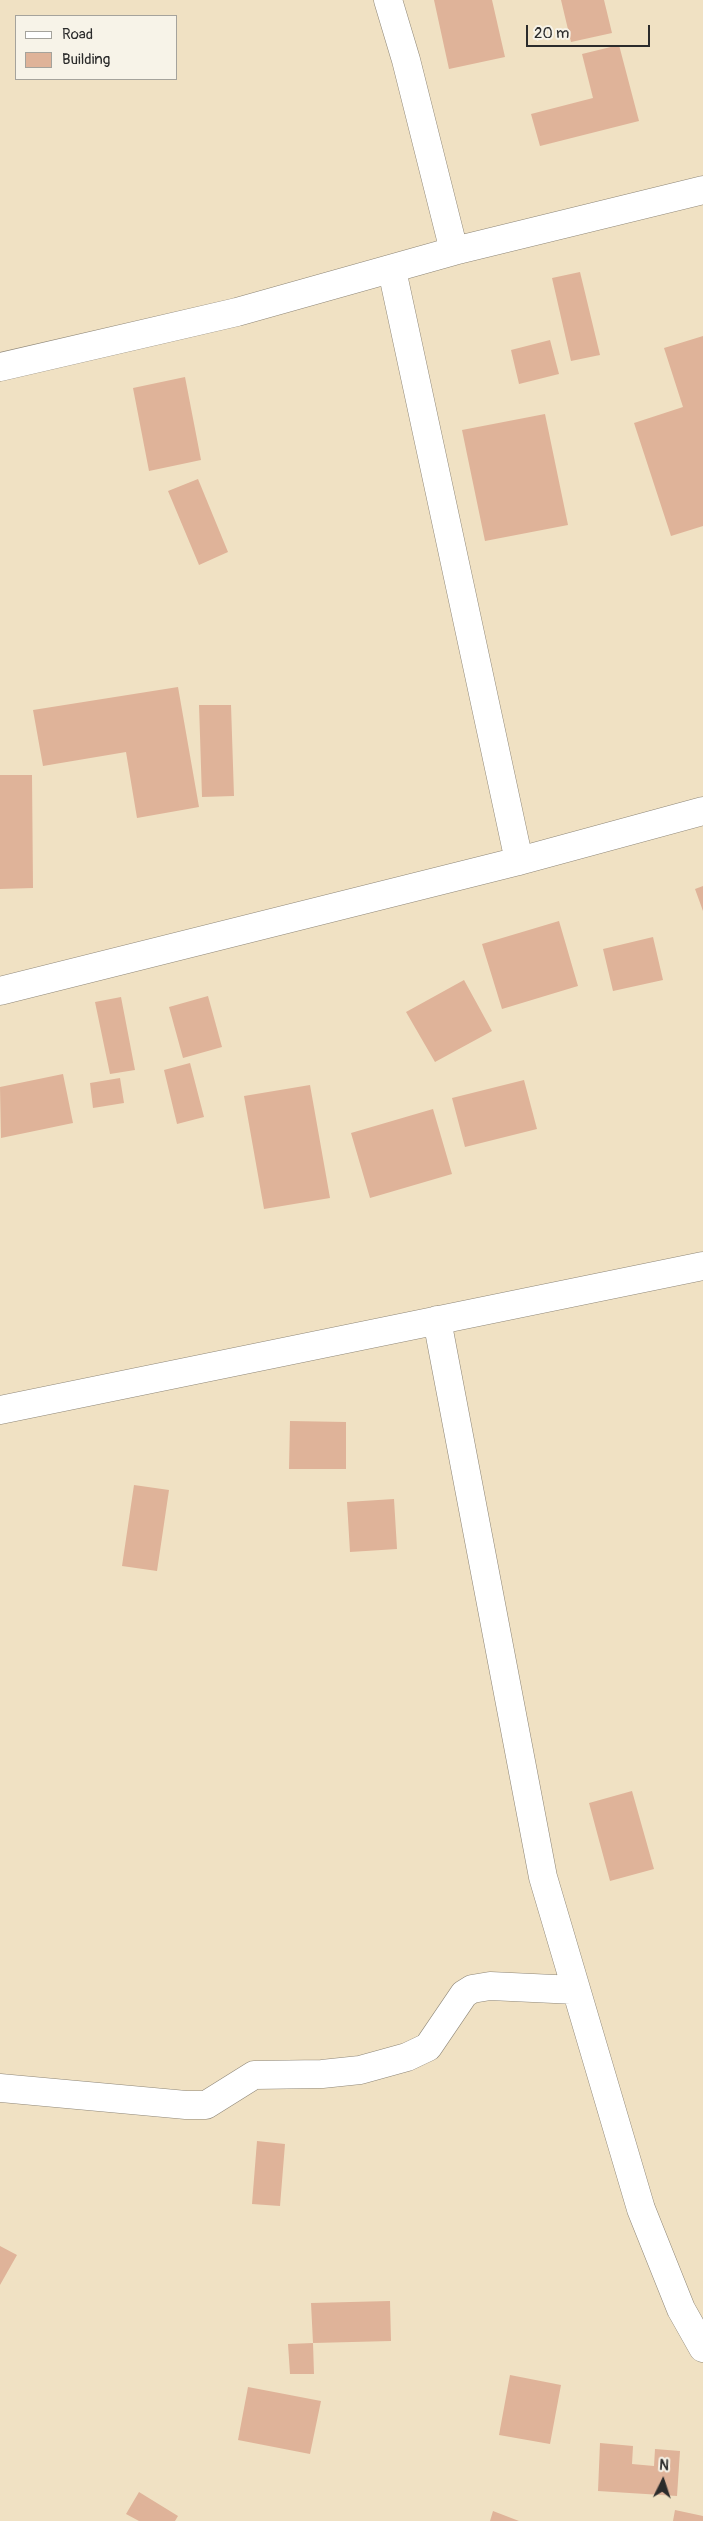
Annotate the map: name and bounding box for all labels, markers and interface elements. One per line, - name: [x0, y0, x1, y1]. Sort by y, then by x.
- legend: [15, 15, 178, 80]
- scale bar: [528, 15, 652, 47]
- text: 20 m: [534, 24, 569, 43]
- text: Road: [62, 25, 93, 44]
- text: Building: [62, 50, 110, 69]
- north arrow: [638, 2456, 688, 2506]
- text: N: [659, 2457, 669, 2474]

